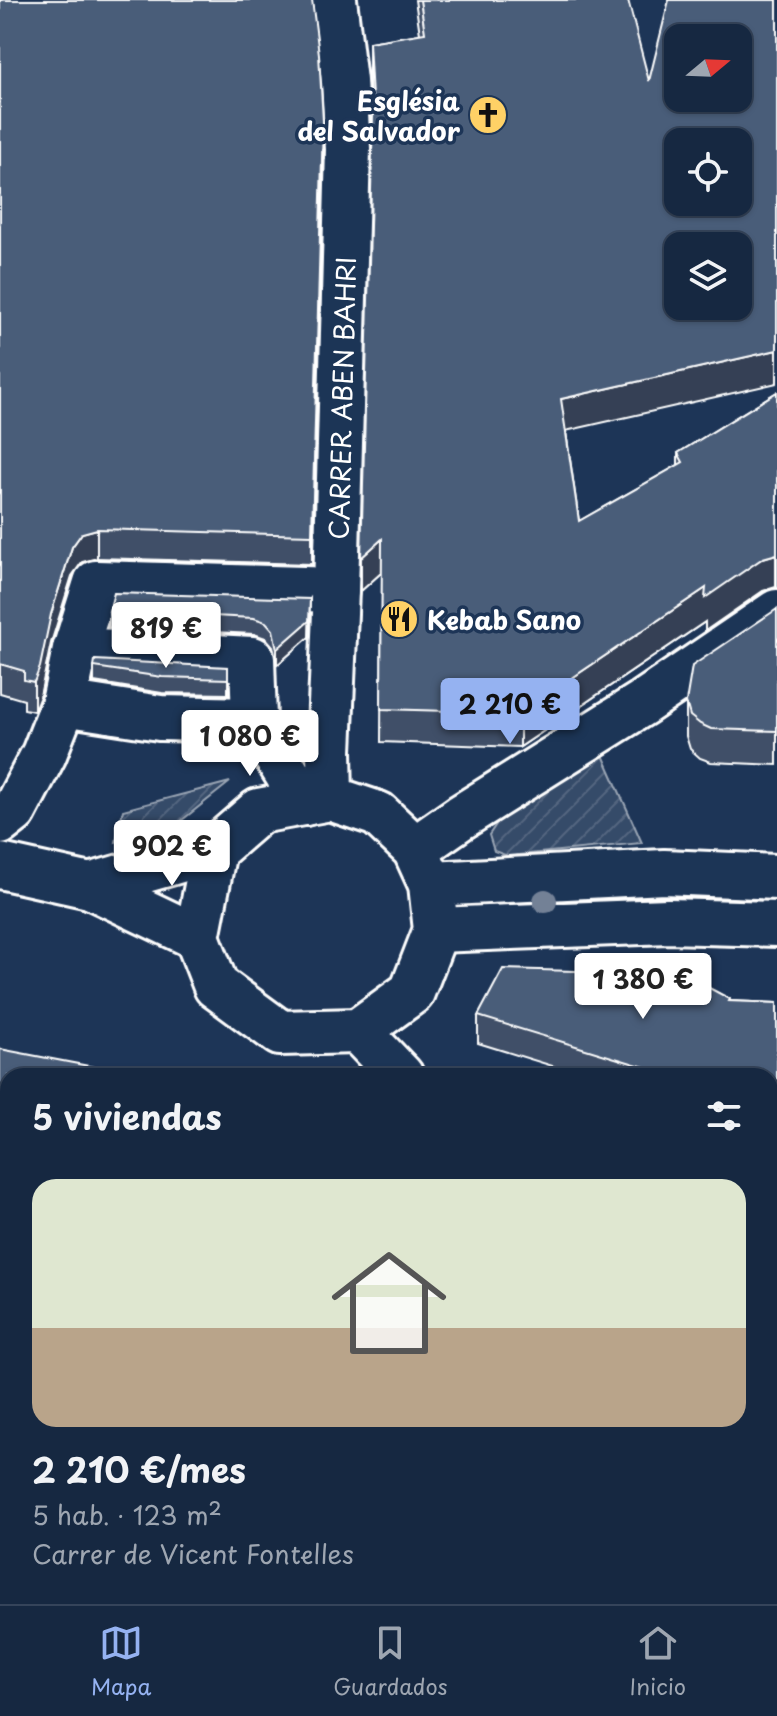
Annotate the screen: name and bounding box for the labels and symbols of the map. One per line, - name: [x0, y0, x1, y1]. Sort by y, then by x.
- north arrow: [664, 24, 752, 112]
- place label: Església del Salvador: [297, 81, 461, 150]
- church icon: Església del Salvador: [467, 94, 509, 136]
- street label: CARRER ABEN BAHRI: [318, 256, 365, 540]
- restaurant icon: Kebab Sano: [378, 598, 420, 640]
- place label: Kebab Sano: [427, 600, 581, 639]
- pin: 819 €: [110, 602, 222, 670]
- pin: 2 210 €: [436, 678, 584, 746]
- pin: 1 080 €: [176, 710, 324, 778]
- pin: 902 €: [116, 820, 228, 888]
- pin: 1 380 €: [569, 953, 717, 1021]

